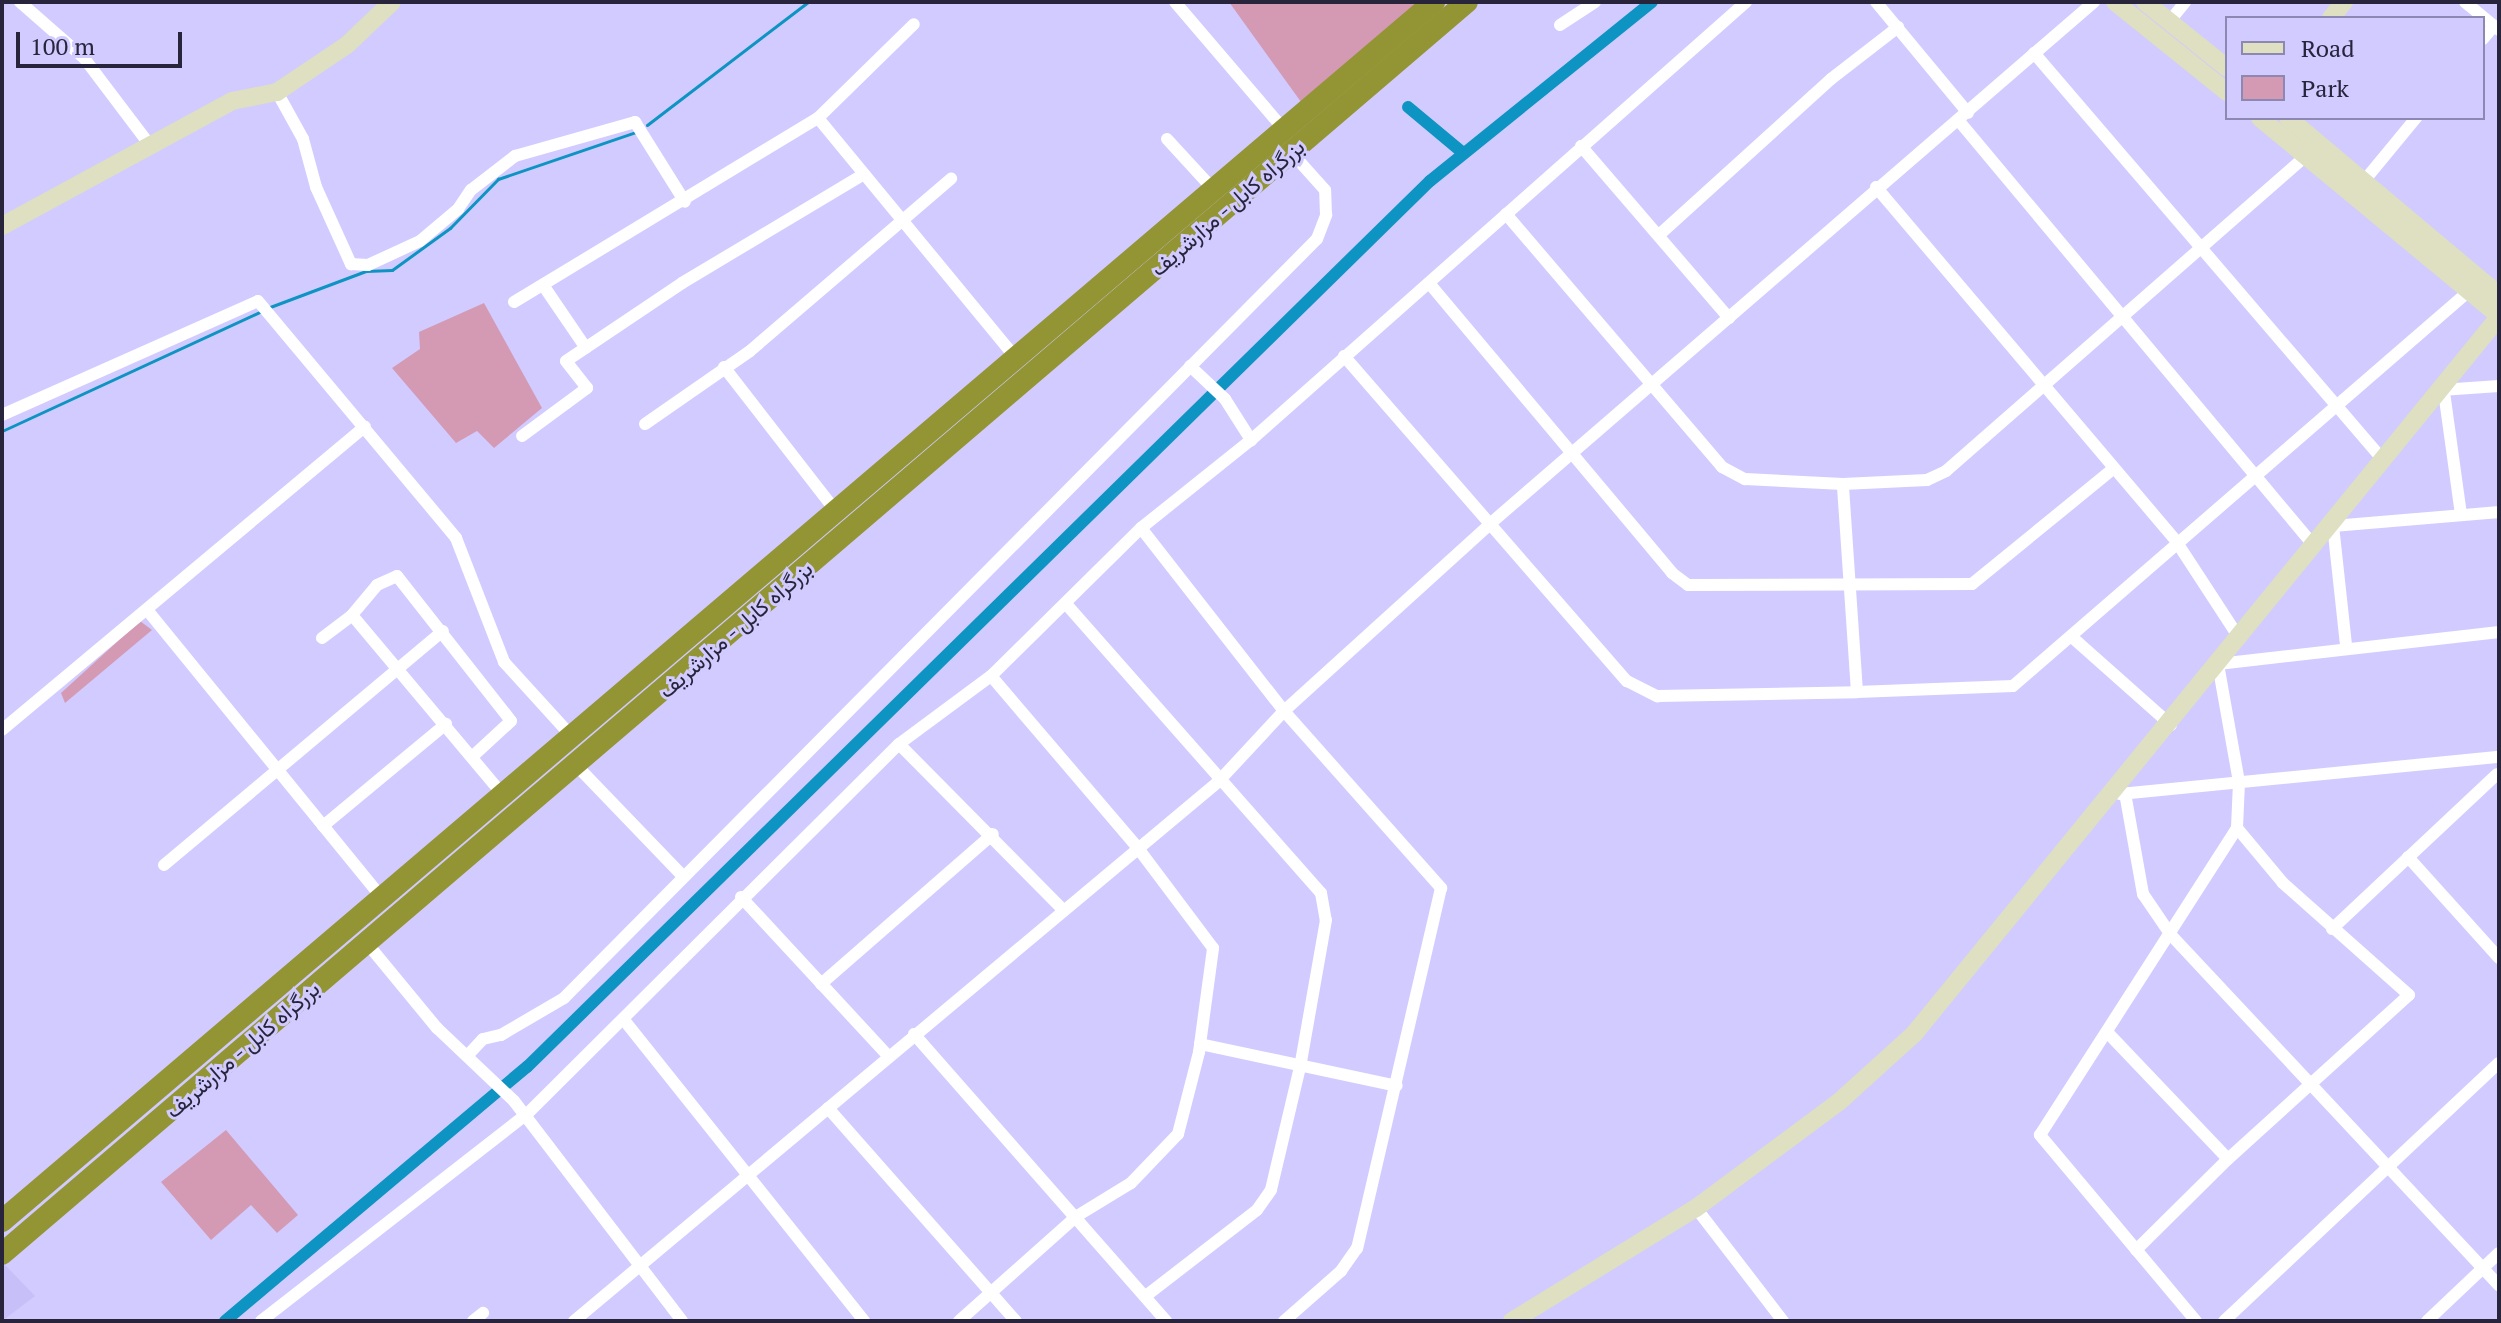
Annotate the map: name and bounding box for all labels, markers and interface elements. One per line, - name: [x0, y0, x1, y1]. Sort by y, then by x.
- scale bar: [20, 16, 186, 66]
- legend: [2225, 16, 2485, 120]
- text: 100 m: [30, 30, 95, 62]
- text: Road: [2301, 32, 2355, 64]
- text: Park: [2301, 72, 2349, 104]
- street label: بزرگراه کابل - مزارشریف: [1144, 132, 1310, 282]
- street label: بزرگراه کابل - مزارشریف: [652, 554, 818, 704]
- street label: بزرگراه کابل - مزارشریف: [159, 974, 325, 1124]

